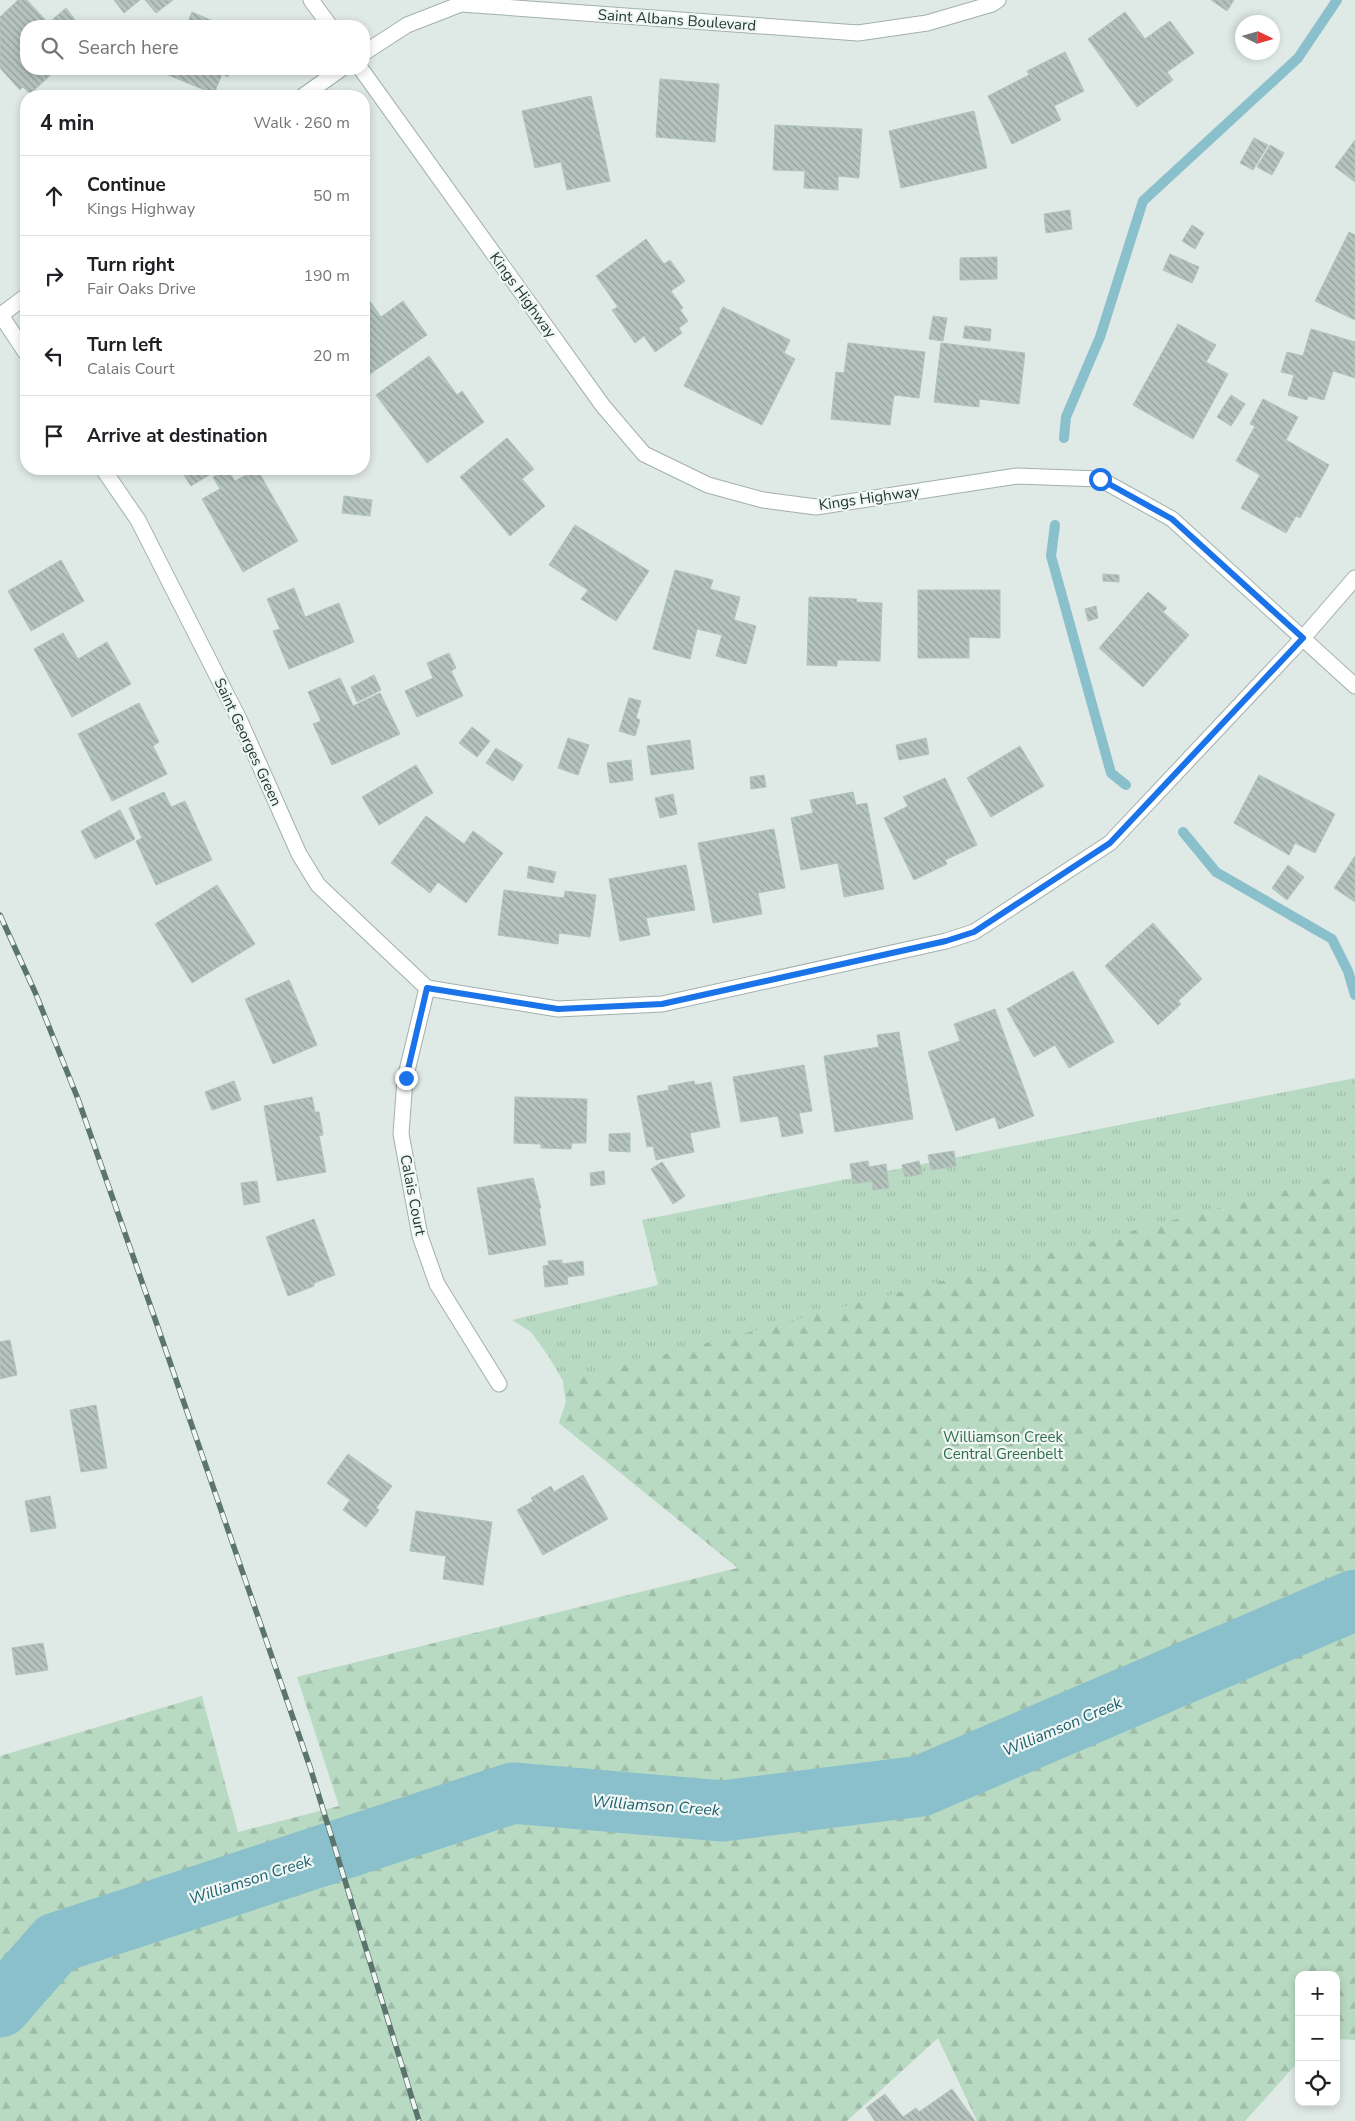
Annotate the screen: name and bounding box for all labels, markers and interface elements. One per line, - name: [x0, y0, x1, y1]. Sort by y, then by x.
- street label: Saint Albans Boulevard: [597, 4, 757, 36]
- north arrow: [1235, 15, 1280, 60]
- search box: [20, 20, 370, 75]
- icon: search: [38, 34, 66, 62]
- text: Search here: [78, 35, 179, 61]
- text: 4 min: [40, 109, 94, 137]
- text: Walk · 260 m: [254, 112, 350, 134]
- text: Continue: [87, 172, 166, 198]
- icon: ahead: [40, 182, 68, 210]
- text: 50 m: [313, 185, 350, 207]
- text: Kings Highway: [87, 198, 195, 220]
- street label: Kings Highway: [485, 248, 561, 342]
- text: Turn right: [87, 252, 174, 278]
- icon: right: [40, 262, 68, 290]
- text: 190 m: [303, 265, 350, 287]
- text: Fair Oaks Drive: [87, 278, 196, 300]
- text: Turn left: [87, 332, 162, 358]
- icon: left: [40, 342, 68, 370]
- text: 20 m: [313, 345, 350, 367]
- text: Calais Court: [87, 358, 175, 380]
- icon: arrive: [40, 422, 68, 450]
- text: Arrive at destination: [87, 423, 268, 449]
- route start: [1089, 468, 1112, 491]
- street label: Kings Highway: [817, 481, 921, 515]
- street label: Saint Georges Green: [210, 675, 286, 809]
- route end: [395, 1067, 418, 1090]
- street label: Calais Court: [395, 1153, 431, 1238]
- park label: Williamson Creek Central Greenbelt: [943, 1427, 1064, 1464]
- water label: Williamson Creek: [999, 1691, 1126, 1762]
- water label: Williamson Creek: [591, 1791, 721, 1822]
- water label: Williamson Creek: [186, 1849, 315, 1910]
- map controls: [1295, 1971, 1340, 2106]
- button: +: [1295, 1971, 1340, 2016]
- button: −: [1295, 2016, 1340, 2061]
- button: locate: [1295, 2061, 1340, 2106]

